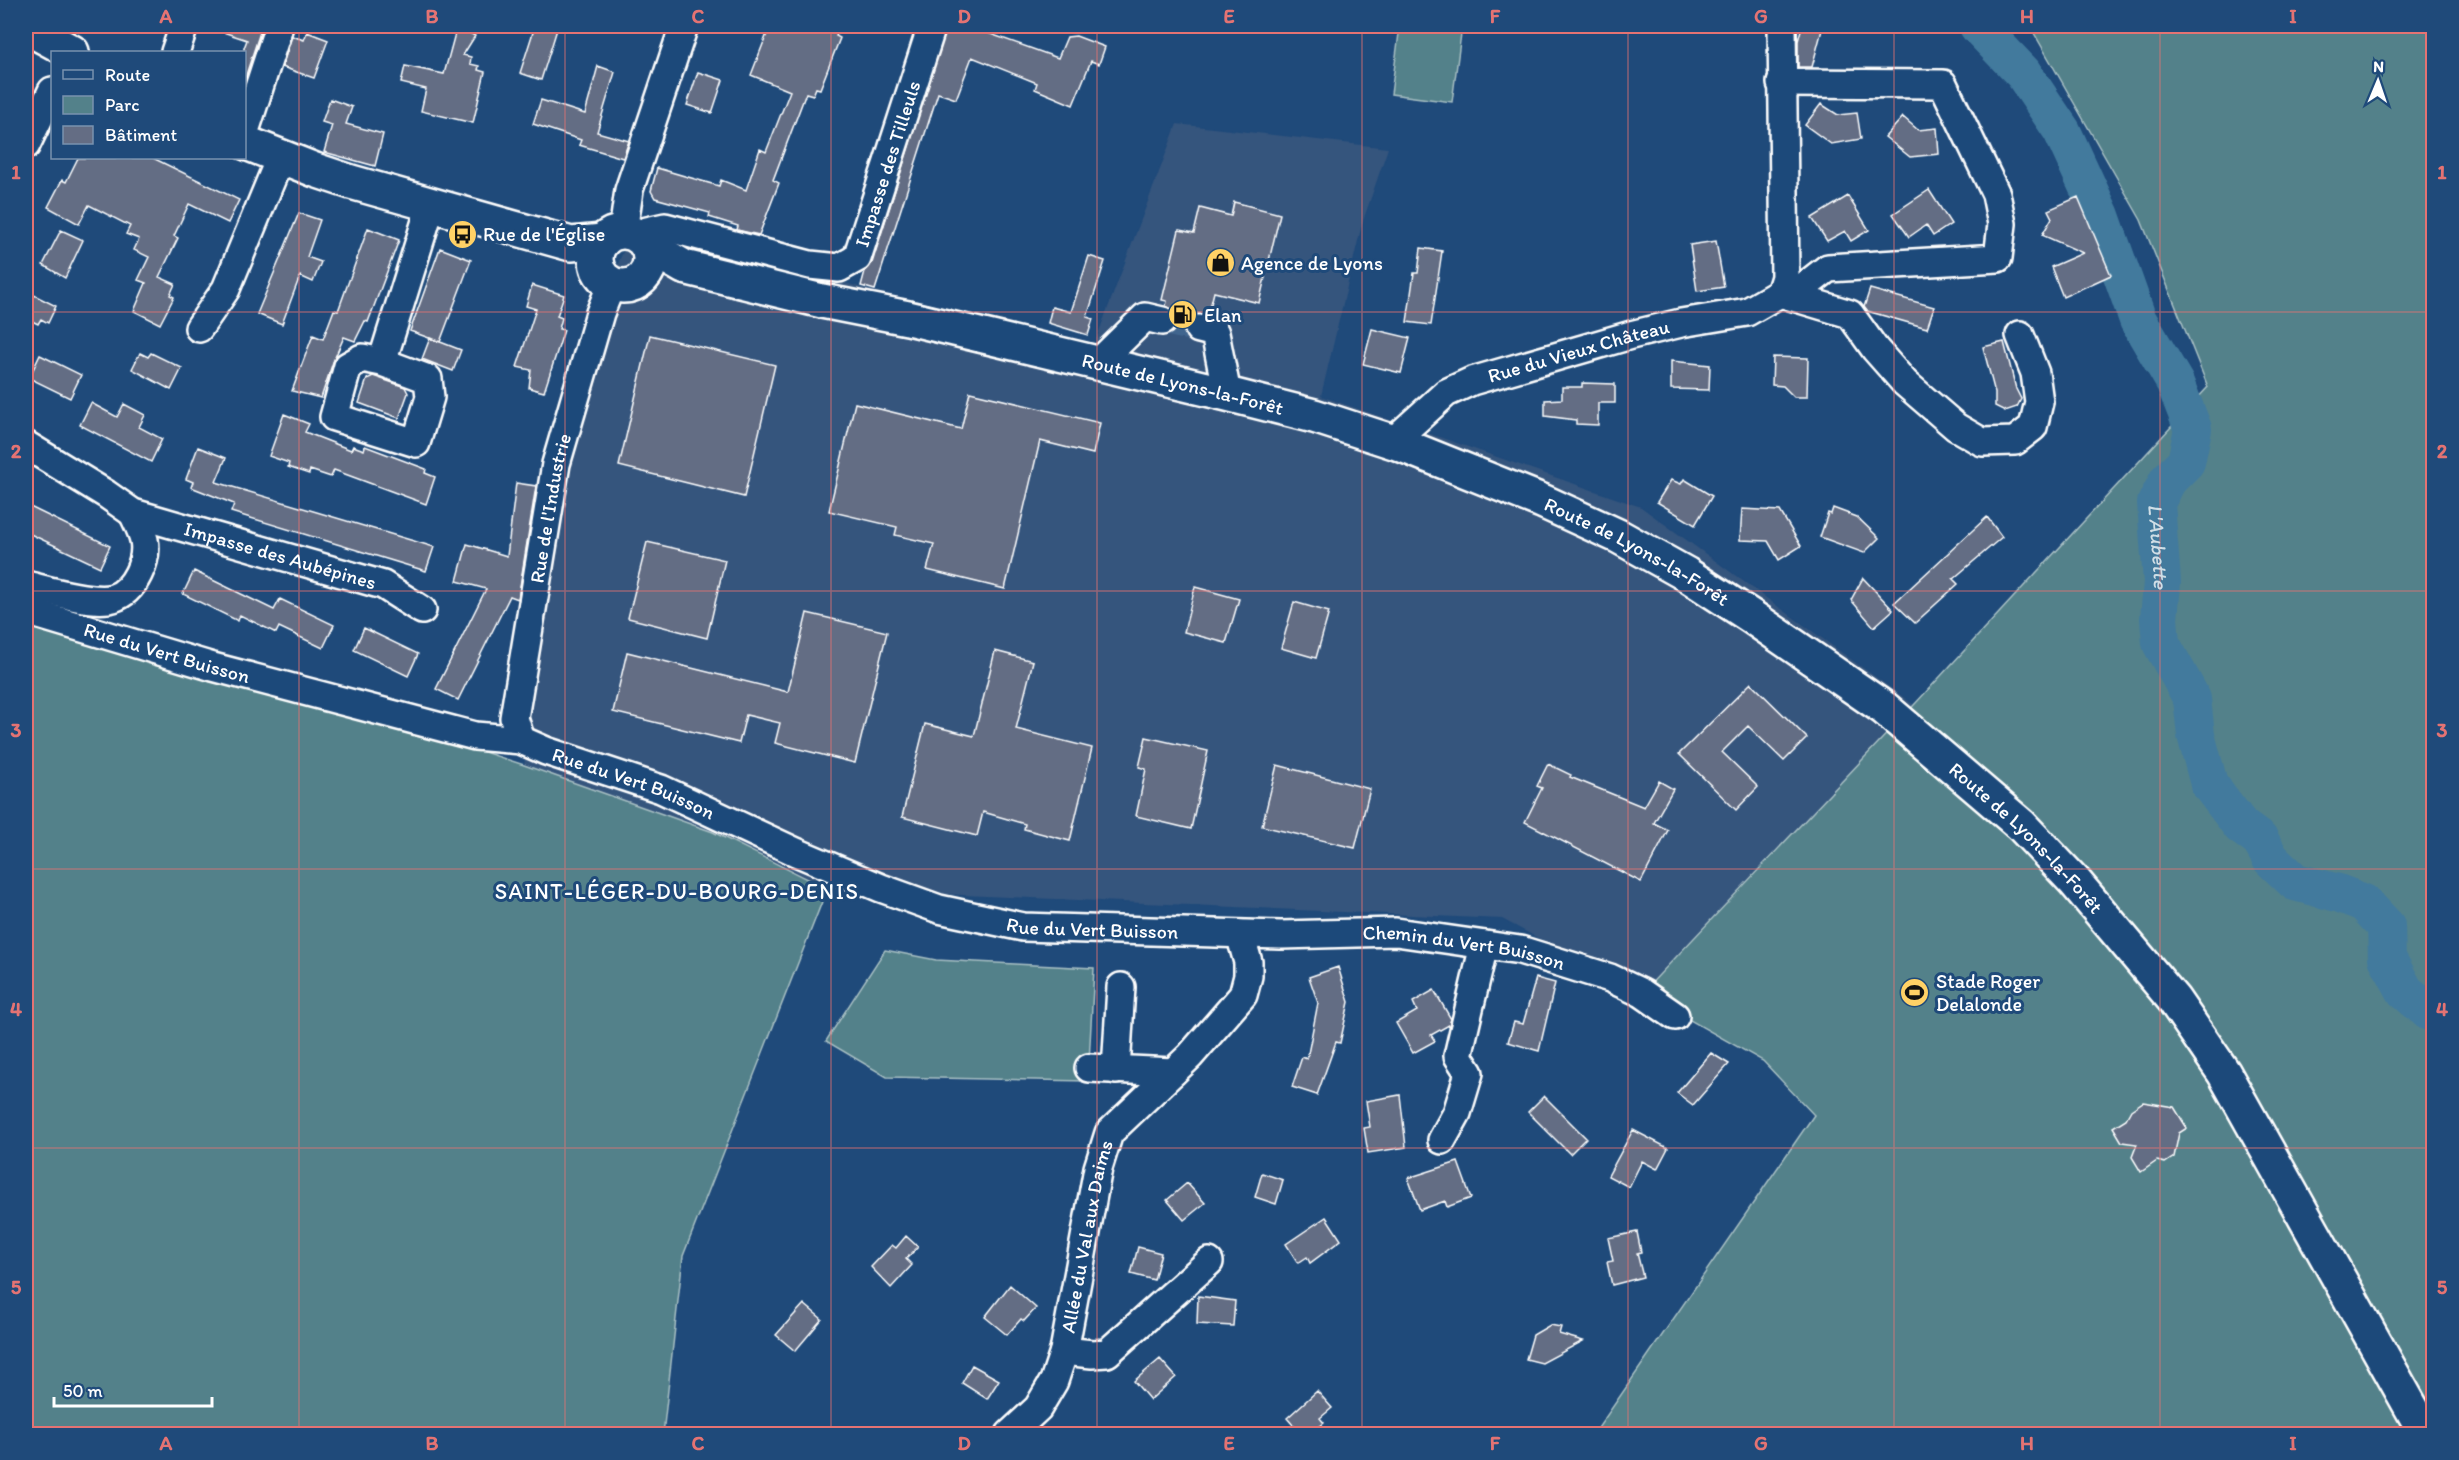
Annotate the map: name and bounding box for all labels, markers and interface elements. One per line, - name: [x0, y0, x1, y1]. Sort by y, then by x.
- text: A: [159, 4, 173, 28]
- text: B: [426, 4, 439, 28]
- text: C: [692, 4, 705, 28]
- text: D: [957, 4, 971, 28]
- text: E: [1223, 4, 1235, 28]
- text: F: [1490, 4, 1501, 28]
- text: G: [1754, 4, 1768, 28]
- text: H: [2020, 4, 2034, 28]
- text: I: [2289, 4, 2297, 28]
- legend: [51, 51, 246, 159]
- north arrow: [2348, 51, 2408, 111]
- text: N: [2373, 57, 2384, 76]
- text: Route: [105, 64, 150, 86]
- street label: Impasse des Tilleuls: [849, 78, 926, 250]
- text: Parc: [105, 94, 139, 116]
- text: Bâtiment: [105, 124, 178, 146]
- text: 1: [11, 160, 21, 184]
- text: 1: [2437, 160, 2447, 184]
- bus stop icon: Rue de l'Église: [446, 218, 478, 250]
- place label: Rue de l'Église: [483, 222, 605, 246]
- shop icon: Agence de Lyons: [1204, 247, 1236, 279]
- place label: Agence de Lyons: [1241, 251, 1383, 275]
- fuel station icon: Elan: [1167, 299, 1199, 331]
- place label: Elan: [1204, 303, 1242, 327]
- street label: Rue du Vieux Château: [1485, 314, 1672, 388]
- street label: Route de Lyons-la-Forêt: [1080, 348, 1287, 420]
- street label: Rue de l'Industrie: [525, 431, 576, 585]
- text: 2: [11, 439, 22, 463]
- text: 2: [2437, 439, 2448, 463]
- street label: Route de Lyons-la-Forêt: [1541, 492, 1734, 611]
- water label: L'Aubette: [2144, 503, 2175, 591]
- street label: Impasse des Aubépines: [181, 516, 379, 594]
- street label: Rue du Vert Buisson: [81, 617, 253, 688]
- text: 3: [11, 718, 22, 742]
- text: 3: [2437, 718, 2448, 742]
- street label: Rue du Vert Buisson: [549, 742, 719, 825]
- street label: Route de Lyons-la-Forêt: [1944, 757, 2109, 919]
- district label: SAINT-LÉGER-DU-BOURG-DENIS: [495, 878, 859, 905]
- street label: Rue du Vert Buisson: [1004, 912, 1179, 944]
- street label: Chemin du Vert Buisson: [1362, 920, 1568, 975]
- place label: Stade Roger Delalonde: [1936, 969, 2040, 1016]
- sports icon: Stade Roger Delalonde: [1899, 976, 1931, 1008]
- text: 4: [10, 997, 22, 1021]
- text: 4: [2436, 997, 2448, 1021]
- street label: Allée du Val aux Daims: [1056, 1137, 1118, 1335]
- text: 5: [11, 1275, 22, 1299]
- text: 5: [2437, 1275, 2448, 1299]
- scale bar: [54, 1370, 212, 1408]
- text: 50 m: [63, 1380, 103, 1402]
- text: A: [159, 1431, 173, 1455]
- text: B: [426, 1431, 439, 1455]
- text: C: [692, 1431, 705, 1455]
- text: D: [957, 1431, 971, 1455]
- text: E: [1223, 1431, 1235, 1455]
- text: F: [1490, 1431, 1501, 1455]
- text: G: [1754, 1431, 1768, 1455]
- text: H: [2020, 1431, 2034, 1455]
- text: I: [2289, 1431, 2297, 1455]

